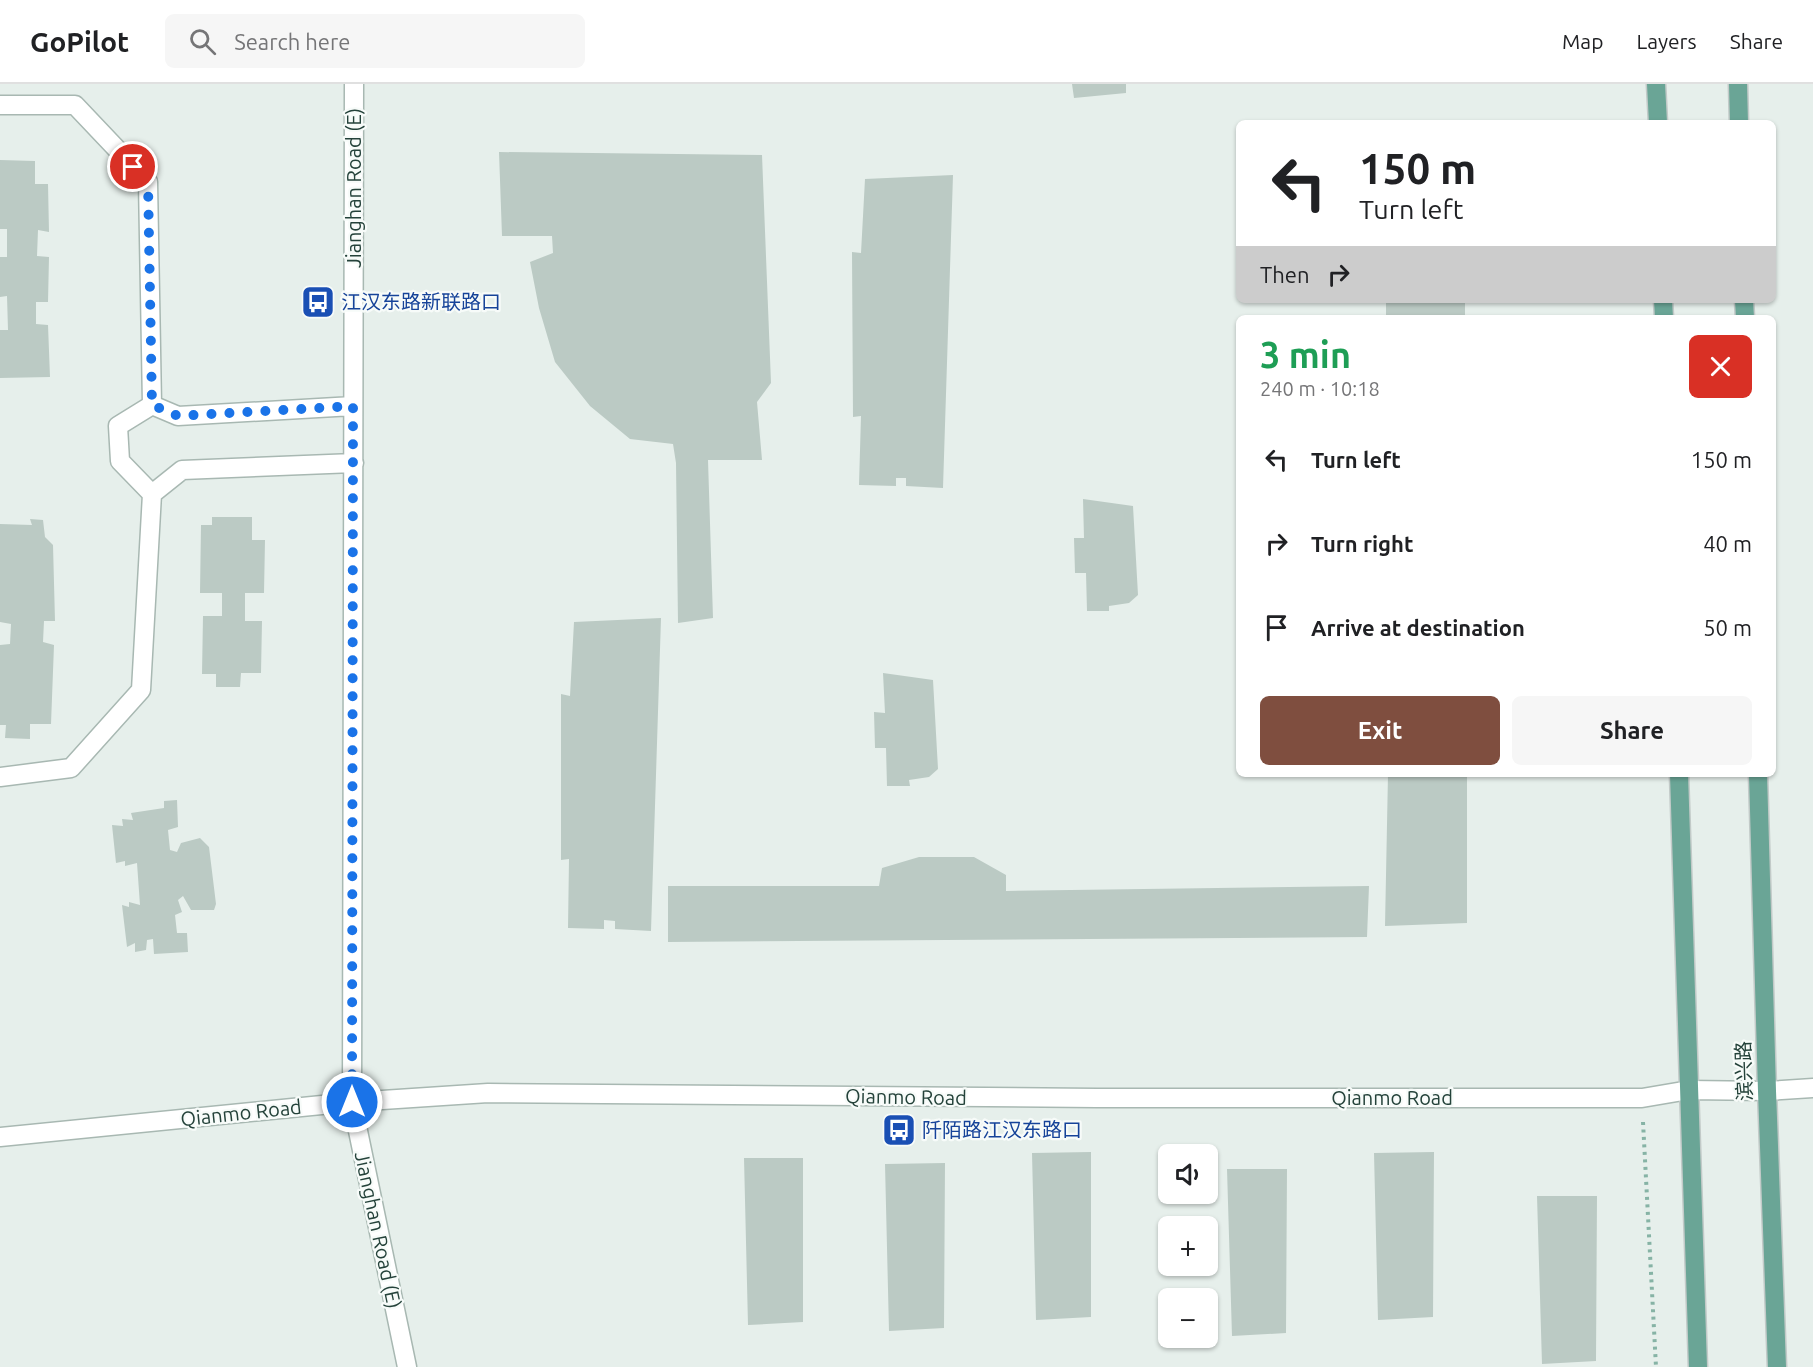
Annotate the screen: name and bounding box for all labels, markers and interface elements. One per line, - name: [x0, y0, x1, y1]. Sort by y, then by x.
- search box: [165, 14, 585, 68]
- icon: search: [186, 25, 219, 58]
- text: GoPilot: [30, 26, 129, 57]
- text: Search here: [234, 29, 350, 54]
- text: Map: [1562, 29, 1603, 53]
- text: Layers: [1636, 29, 1697, 53]
- text: Share: [1730, 29, 1783, 53]
- street label: Jianghan Road (E): [342, 108, 365, 268]
- pin: [107, 141, 158, 192]
- icon: left: [1260, 144, 1338, 222]
- text: 150 m: [1359, 145, 1476, 192]
- icon: arrive: [116, 150, 149, 183]
- text: Turn left: [1359, 194, 1463, 224]
- icon: right: [1322, 258, 1355, 291]
- text: Then: [1260, 262, 1310, 287]
- bus stop icon: 江汉东路新联路口: [300, 284, 336, 320]
- place label: 江汉东路新联路口: [341, 290, 501, 313]
- text: 3 min: [1260, 334, 1351, 375]
- button: close: [1689, 335, 1752, 398]
- text: 240 m · 10:18: [1260, 377, 1380, 400]
- icon: left: [1260, 443, 1293, 476]
- text: Turn left: [1311, 447, 1401, 472]
- text: 150 m: [1691, 447, 1752, 472]
- icon: right: [1260, 527, 1293, 560]
- text: Turn right: [1311, 531, 1413, 556]
- text: 40 m: [1703, 531, 1752, 556]
- icon: arrive: [1260, 611, 1293, 644]
- text: Arrive at destination: [1311, 615, 1525, 640]
- text: 50 m: [1703, 615, 1752, 640]
- button: Exit: [1260, 696, 1500, 765]
- button: Share: [1512, 696, 1752, 765]
- street label: 滨兴路: [1731, 1041, 1756, 1101]
- position arrow: [320, 1070, 384, 1134]
- street label: Qianmo Road: [845, 1084, 967, 1109]
- street label: Qianmo Road: [1331, 1086, 1453, 1109]
- street label: Qianmo Road: [179, 1095, 303, 1130]
- bus stop icon: 阡陌路江汉东路口: [881, 1112, 917, 1148]
- place label: 阡陌路江汉东路口: [922, 1118, 1082, 1141]
- map controls: [1158, 1144, 1218, 1348]
- button: sound: [1158, 1144, 1218, 1204]
- street label: Jianghan Road (E): [351, 1149, 406, 1311]
- button: +: [1158, 1216, 1218, 1276]
- button: −: [1158, 1288, 1218, 1348]

